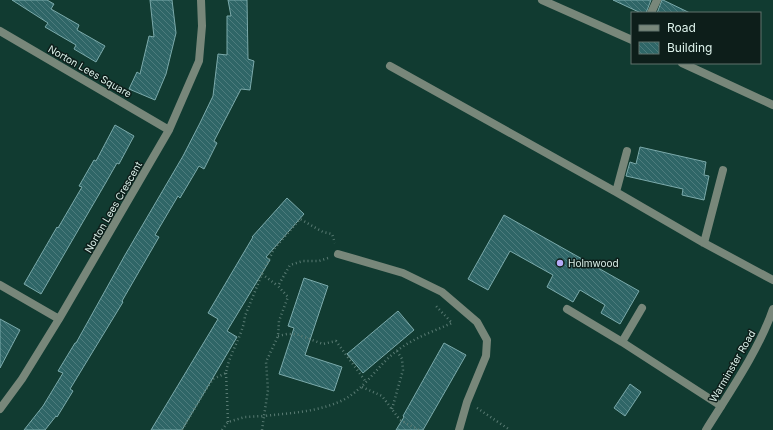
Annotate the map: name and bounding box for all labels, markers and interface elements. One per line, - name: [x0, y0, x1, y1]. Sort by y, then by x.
- legend: [631, 12, 761, 64]
- text: Road: [667, 20, 696, 35]
- text: Building: [667, 40, 712, 55]
- street label: Norton Lees Square: [46, 42, 134, 100]
- street label: Norton Lees Crescent: [82, 159, 144, 255]
- place label: Holmwood: [568, 257, 619, 269]
- marker: Holmwood: [555, 258, 565, 268]
- street label: Warminster Road: [707, 328, 757, 404]

